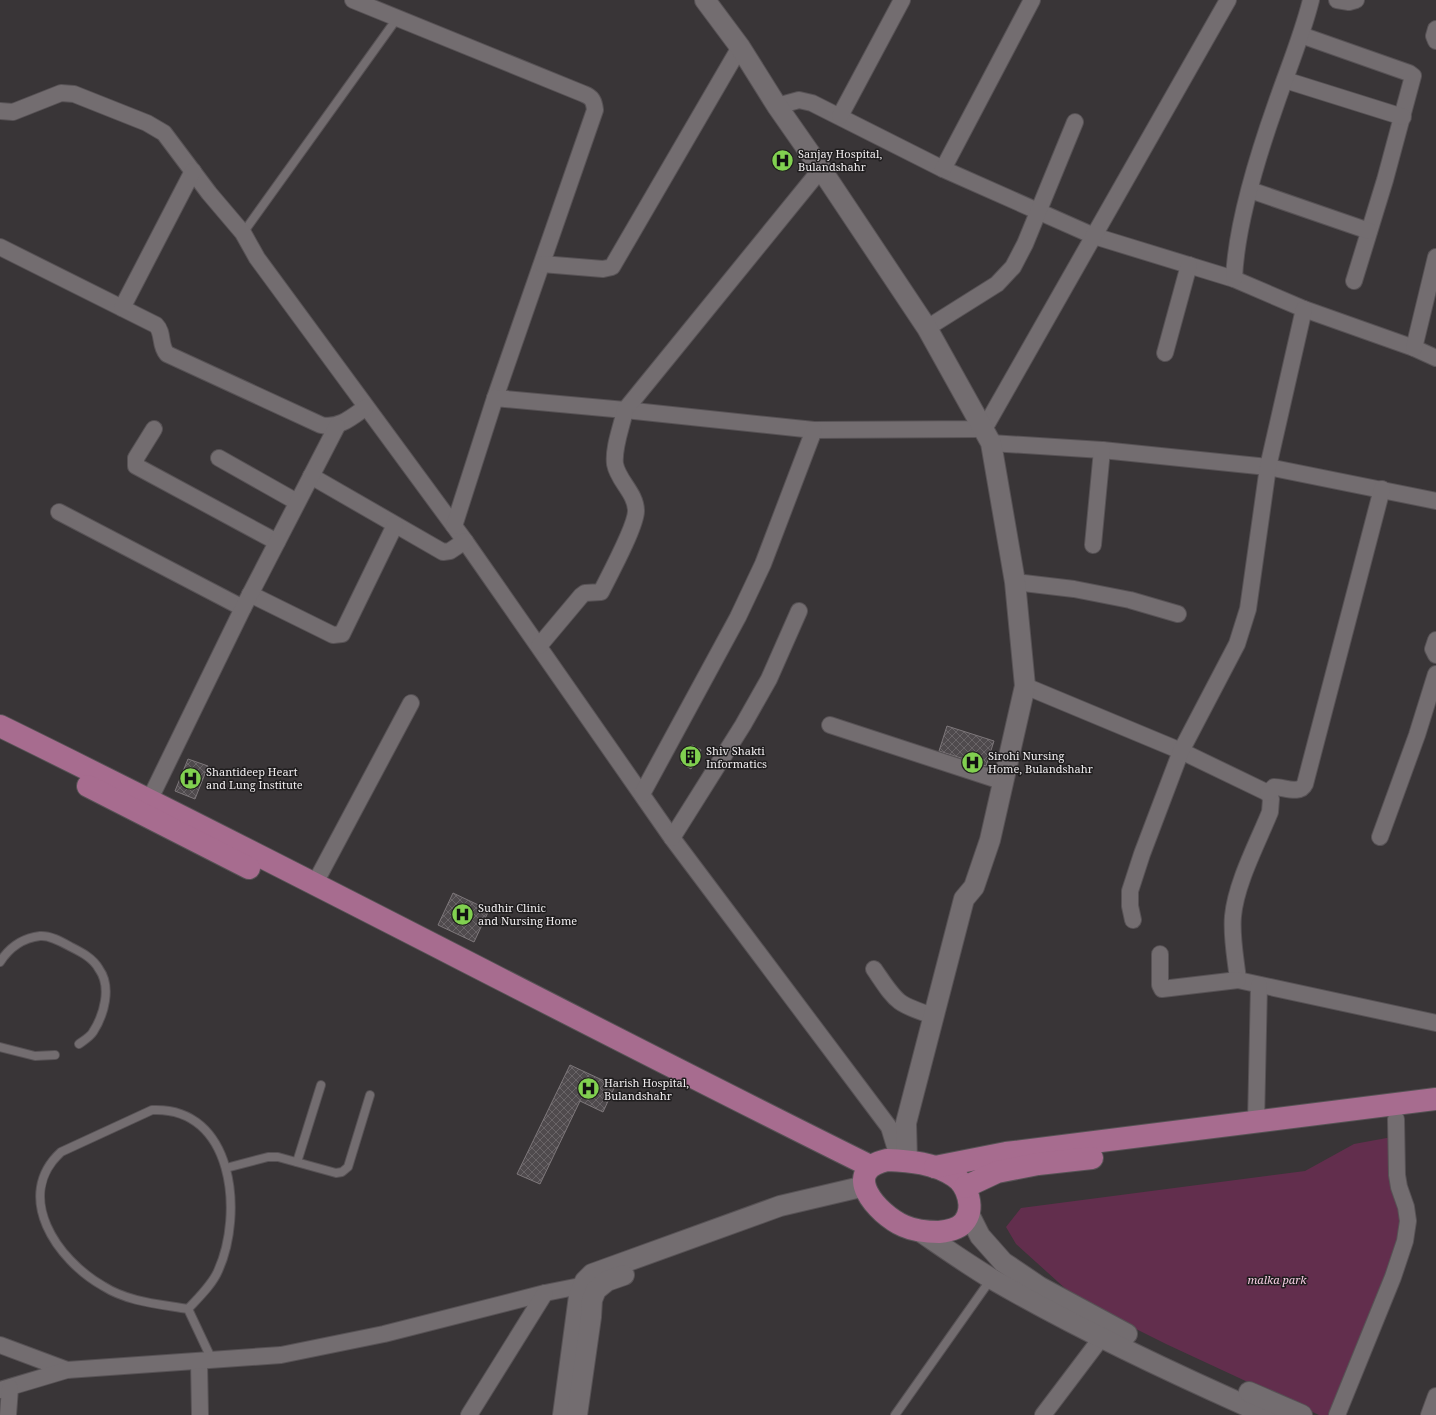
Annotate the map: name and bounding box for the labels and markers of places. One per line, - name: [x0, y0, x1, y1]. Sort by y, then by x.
- place label: Sanjay Hospital, Bulandshahr: [798, 146, 882, 174]
- hospital icon: Sanjay Hospital, Bulandshahr: [770, 147, 796, 173]
- place label: Shiv Shakti Informatics: [706, 743, 767, 771]
- building icon: Shiv Shakti Informatics: [678, 744, 704, 770]
- place label: Sirohi Nursing Home, Bulandshahr: [988, 748, 1094, 776]
- hospital icon: Sirohi Nursing Home, Bulandshahr: [959, 749, 985, 775]
- place label: Shantideep Heart and Lung Institute: [206, 764, 303, 792]
- hospital icon: Shantideep Heart and Lung Institute: [178, 765, 204, 791]
- place label: Sudhir Clinic and Nursing Home: [478, 900, 577, 928]
- hospital icon: Sudhir Clinic and Nursing Home: [449, 901, 475, 927]
- place label: Harish Hospital, Bulandshahr: [604, 1075, 689, 1103]
- hospital icon: Harish Hospital, Bulandshahr: [576, 1076, 602, 1102]

